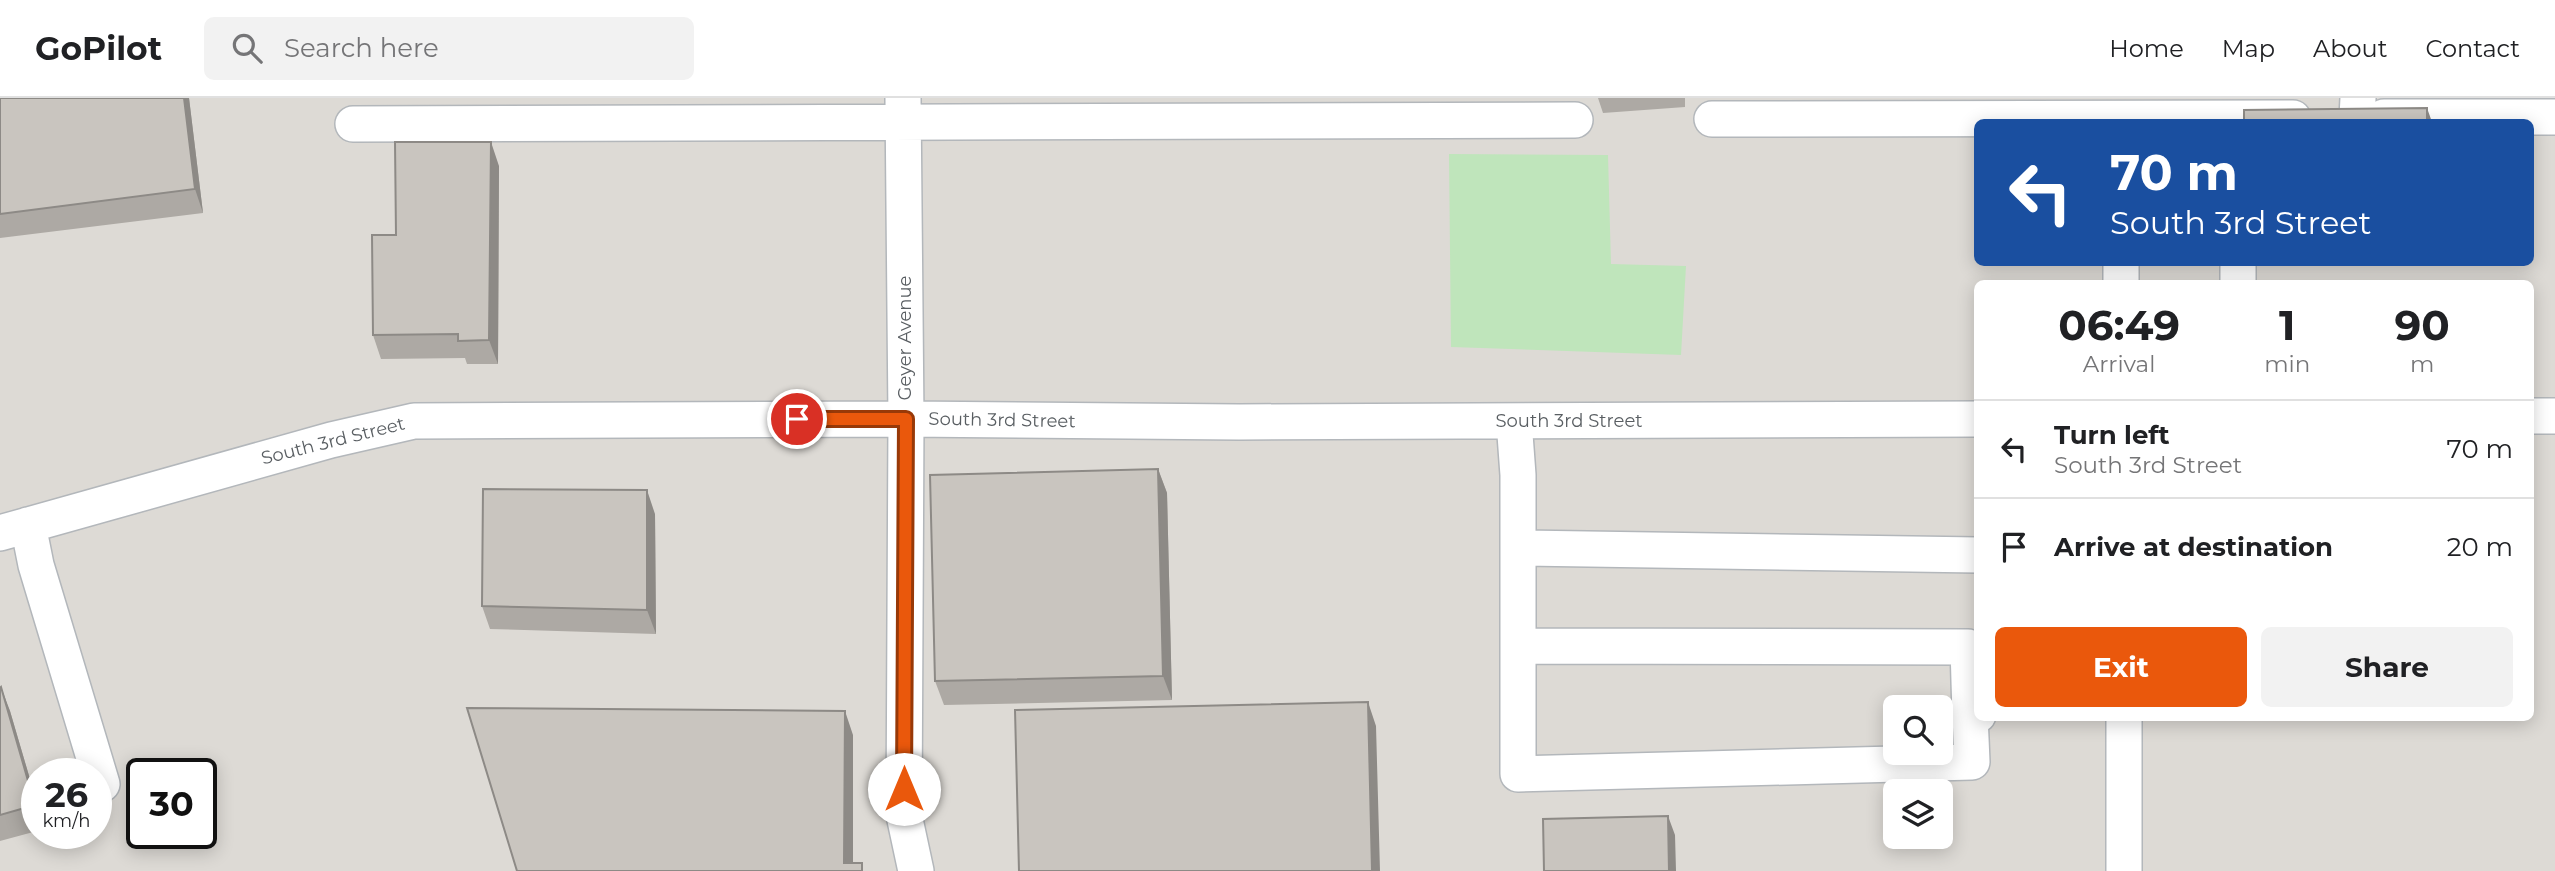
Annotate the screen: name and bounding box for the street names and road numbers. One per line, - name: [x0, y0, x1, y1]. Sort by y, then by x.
- street label: Geyer Avenue: [894, 275, 916, 400]
- street label: South 3rd Street: [928, 408, 1076, 432]
- street label: South 3rd Street: [1495, 410, 1643, 432]
- street label: South 3rd Street: [259, 413, 407, 469]

